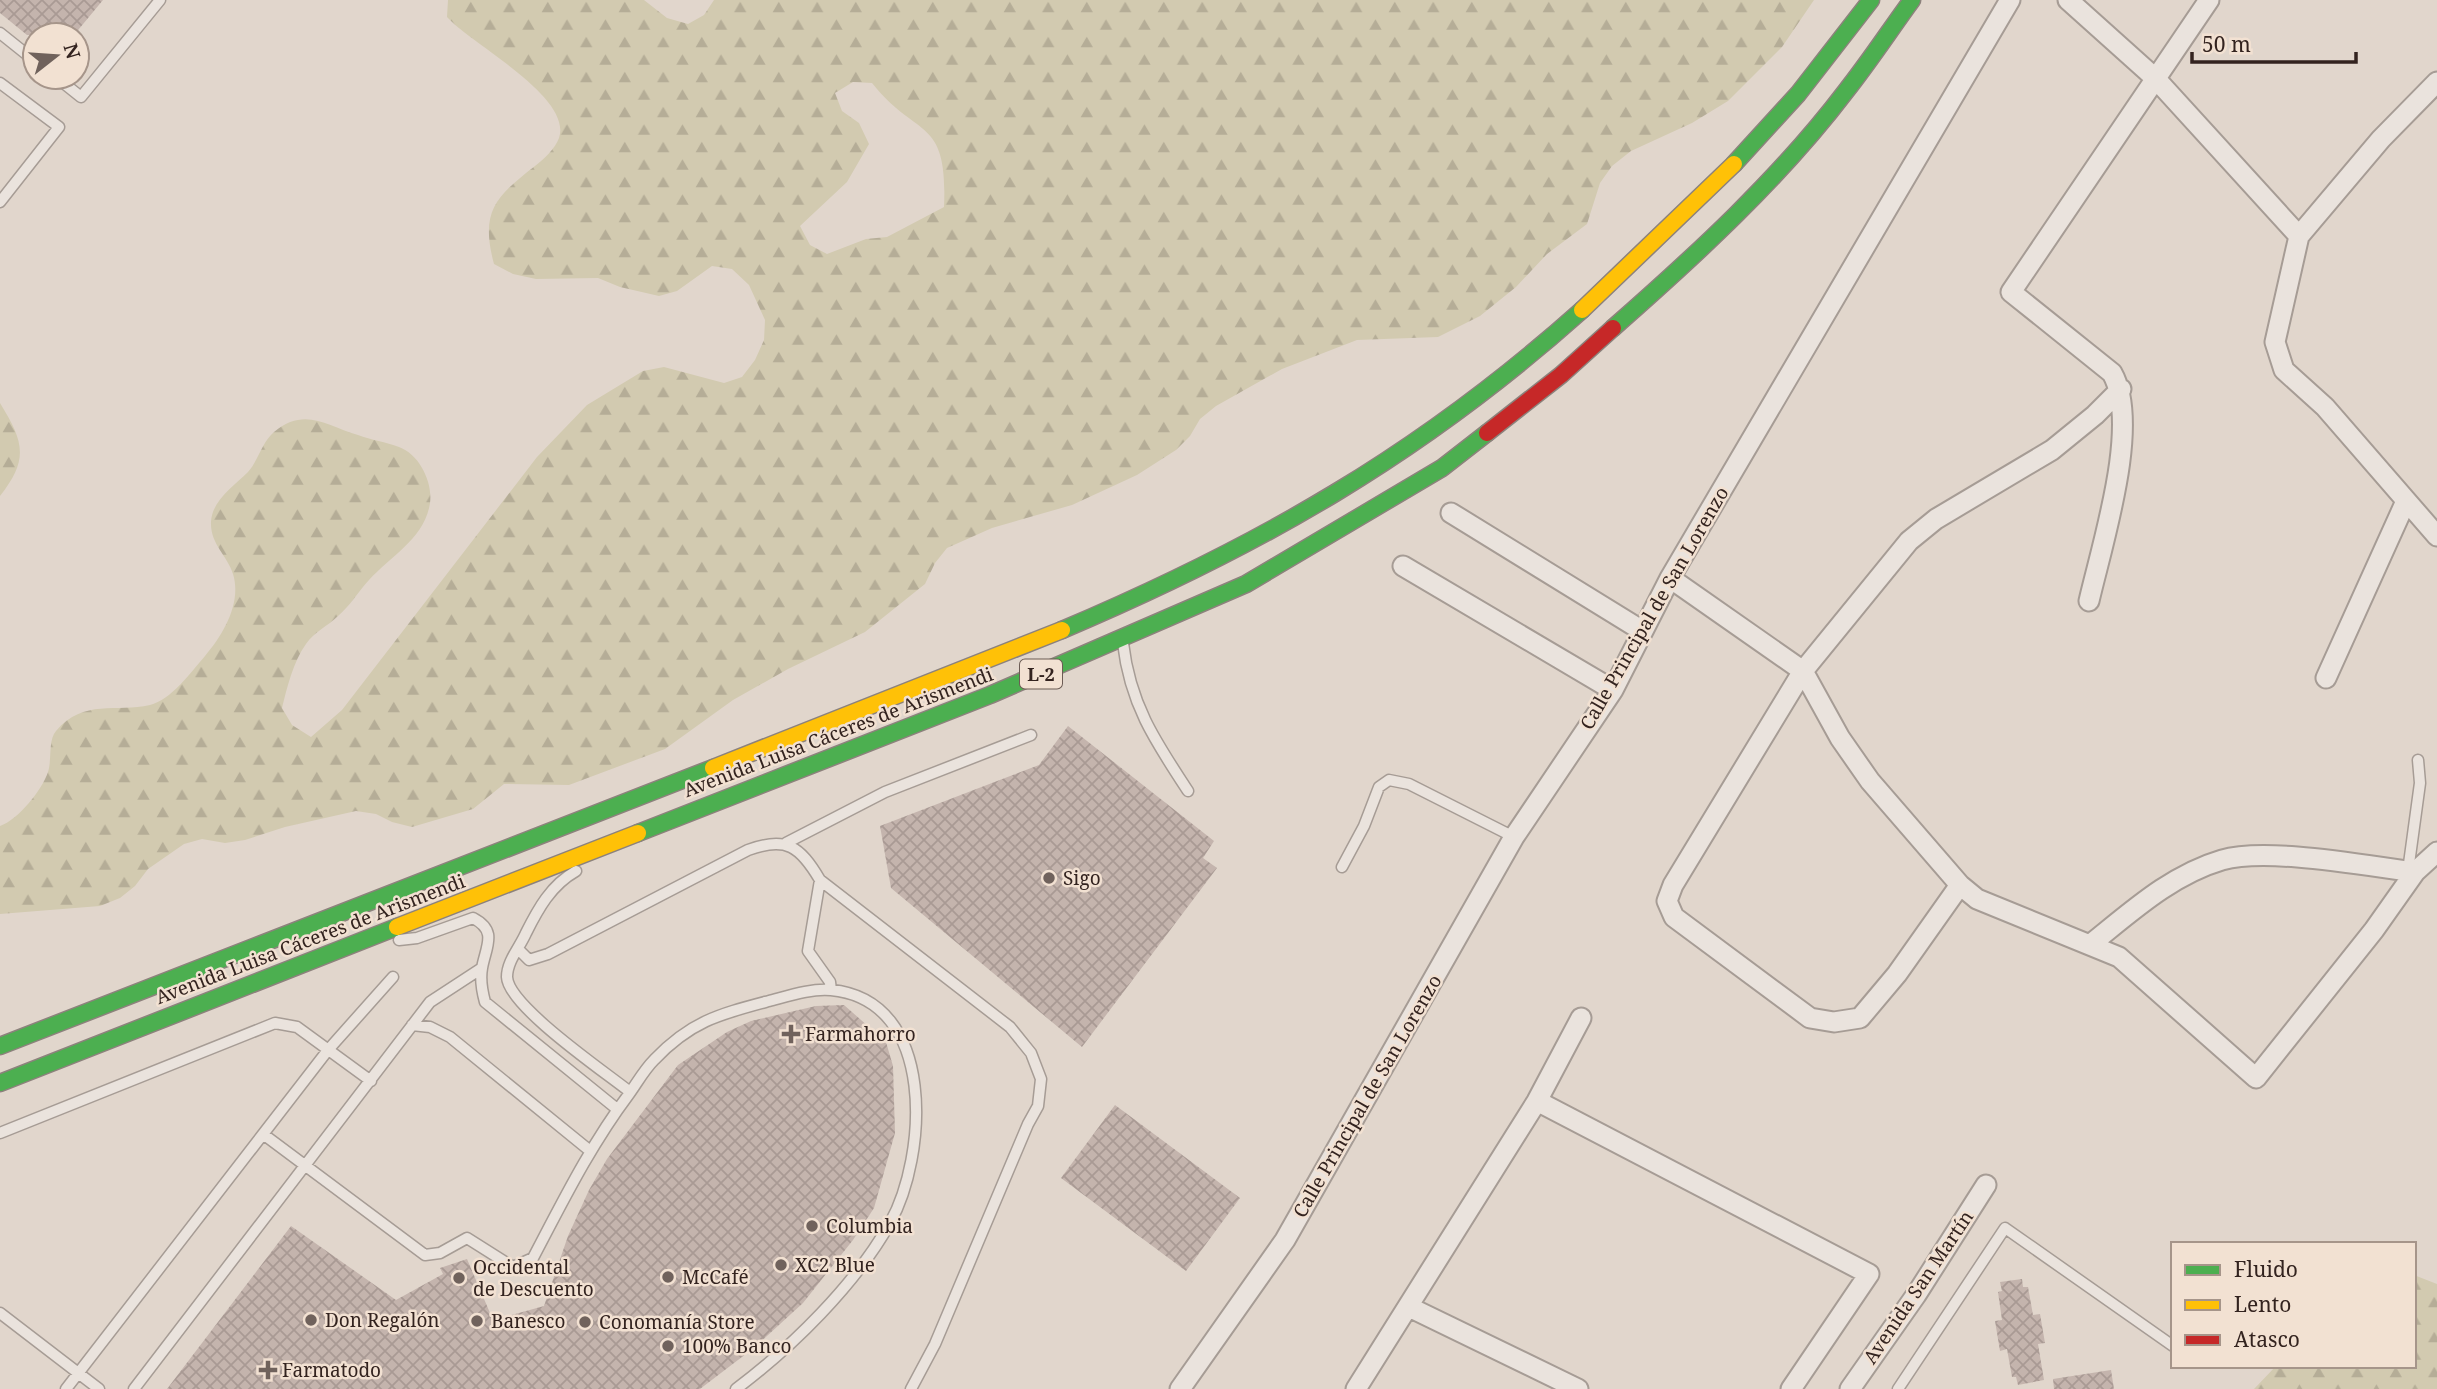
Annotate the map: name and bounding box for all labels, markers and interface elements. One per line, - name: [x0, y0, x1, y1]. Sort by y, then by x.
- north arrow: [21, 21, 91, 91]
- scale bar: [2192, 21, 2356, 65]
- text: 50 m: [2202, 30, 2251, 58]
- text: N: [58, 40, 87, 62]
- street label: Calle Principal de San Lorenzo: [1574, 482, 1734, 734]
- road number: L-2: [1020, 660, 1062, 688]
- street label: Avenida Luisa Cáceres de Arismendi: [679, 661, 997, 803]
- place label: Sigo: [1063, 865, 1101, 891]
- street label: Avenida Luisa Cáceres de Arismendi: [151, 868, 469, 1010]
- marker: Sigo: [1041, 870, 1057, 886]
- street label: Calle Principal de San Lorenzo: [1287, 970, 1447, 1222]
- place label: Farmahorro: [805, 1021, 916, 1047]
- marker: Farmahorro: [783, 1026, 799, 1042]
- street label: Avenida San Martín: [1857, 1205, 1979, 1369]
- place label: Columbia: [826, 1213, 913, 1239]
- marker: Columbia: [804, 1218, 820, 1234]
- legend: [2171, 1242, 2416, 1368]
- place label: XC2 Blue: [795, 1252, 875, 1278]
- place label: Occidental de Descuento: [473, 1254, 594, 1302]
- text: Fluido: [2234, 1255, 2298, 1283]
- marker: XC2 Blue: [773, 1257, 789, 1273]
- place label: McCafé: [682, 1264, 749, 1290]
- marker: McCafé: [660, 1269, 676, 1285]
- marker: Occidental de Descuento: [451, 1270, 467, 1286]
- text: Lento: [2234, 1290, 2291, 1318]
- place label: Don Regalón: [325, 1307, 440, 1333]
- place label: Banesco: [491, 1308, 565, 1334]
- place label: Conomanía Store: [599, 1309, 755, 1335]
- marker: Don Regalón: [303, 1312, 319, 1328]
- marker: Banesco: [469, 1313, 485, 1329]
- marker: Conomanía Store: [577, 1314, 593, 1330]
- text: Atasco: [2234, 1325, 2300, 1353]
- place label: 100% Banco: [682, 1333, 792, 1359]
- marker: 100% Banco: [660, 1338, 676, 1354]
- place label: Farmatodo: [282, 1357, 381, 1383]
- marker: Farmatodo: [260, 1362, 276, 1378]

